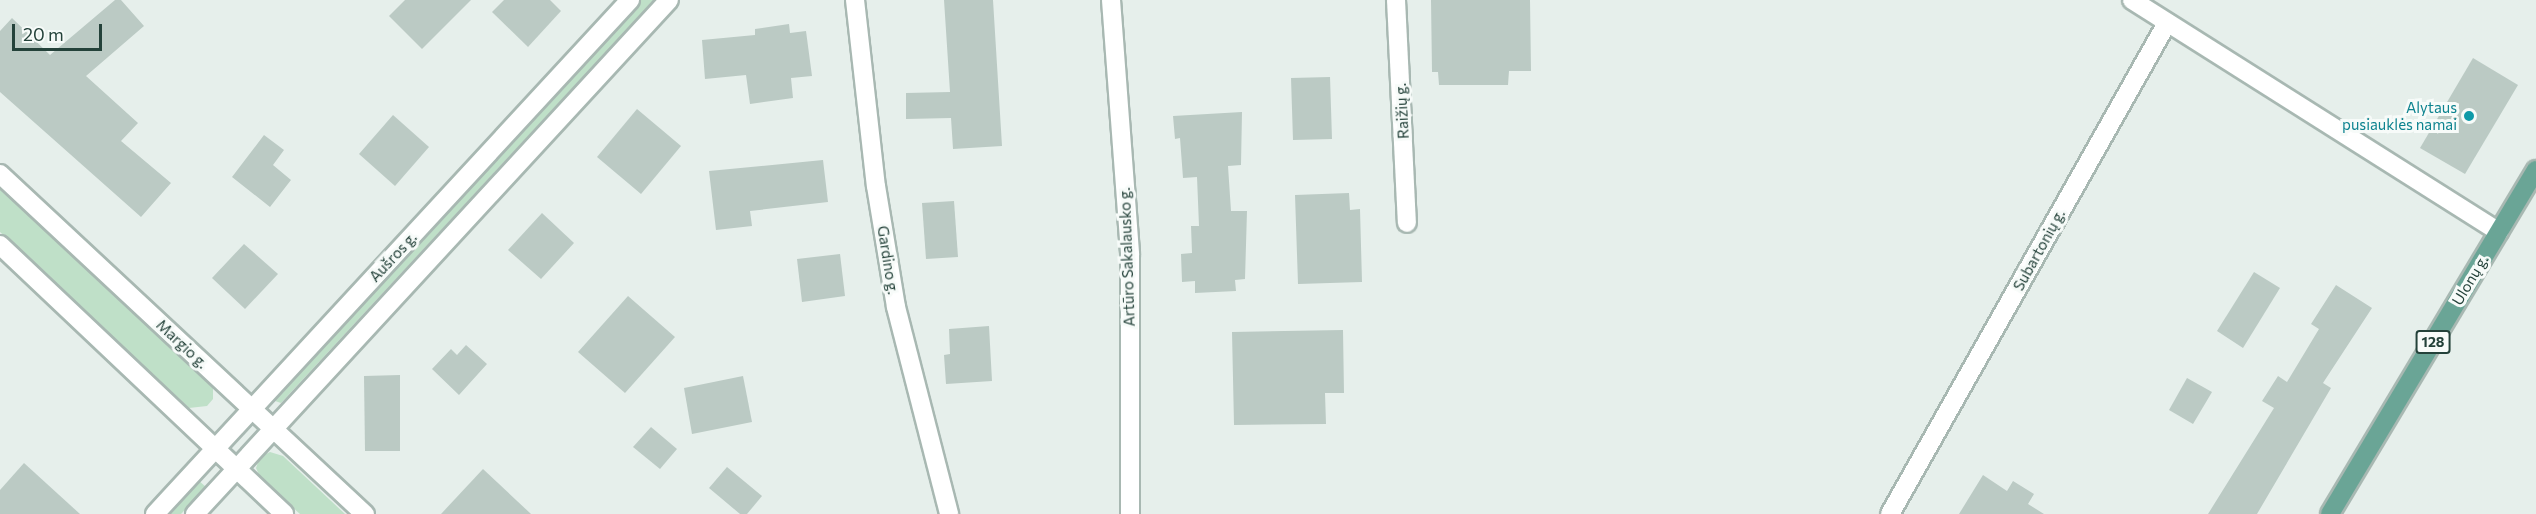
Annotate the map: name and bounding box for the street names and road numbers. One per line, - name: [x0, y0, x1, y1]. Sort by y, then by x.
- street label: Raižių g.: [1392, 83, 1412, 139]
- street label: Artūro Sakalausko g.: [1116, 187, 1138, 327]
- street label: Subartonių g.: [2009, 206, 2069, 294]
- street label: Gardino g.: [874, 224, 902, 296]
- street label: Aušros g.: [366, 228, 420, 286]
- street label: Ulonų g.: [2448, 252, 2492, 308]
- street label: Margio g.: [153, 316, 211, 372]
- road number: 128: [2415, 331, 2451, 353]

